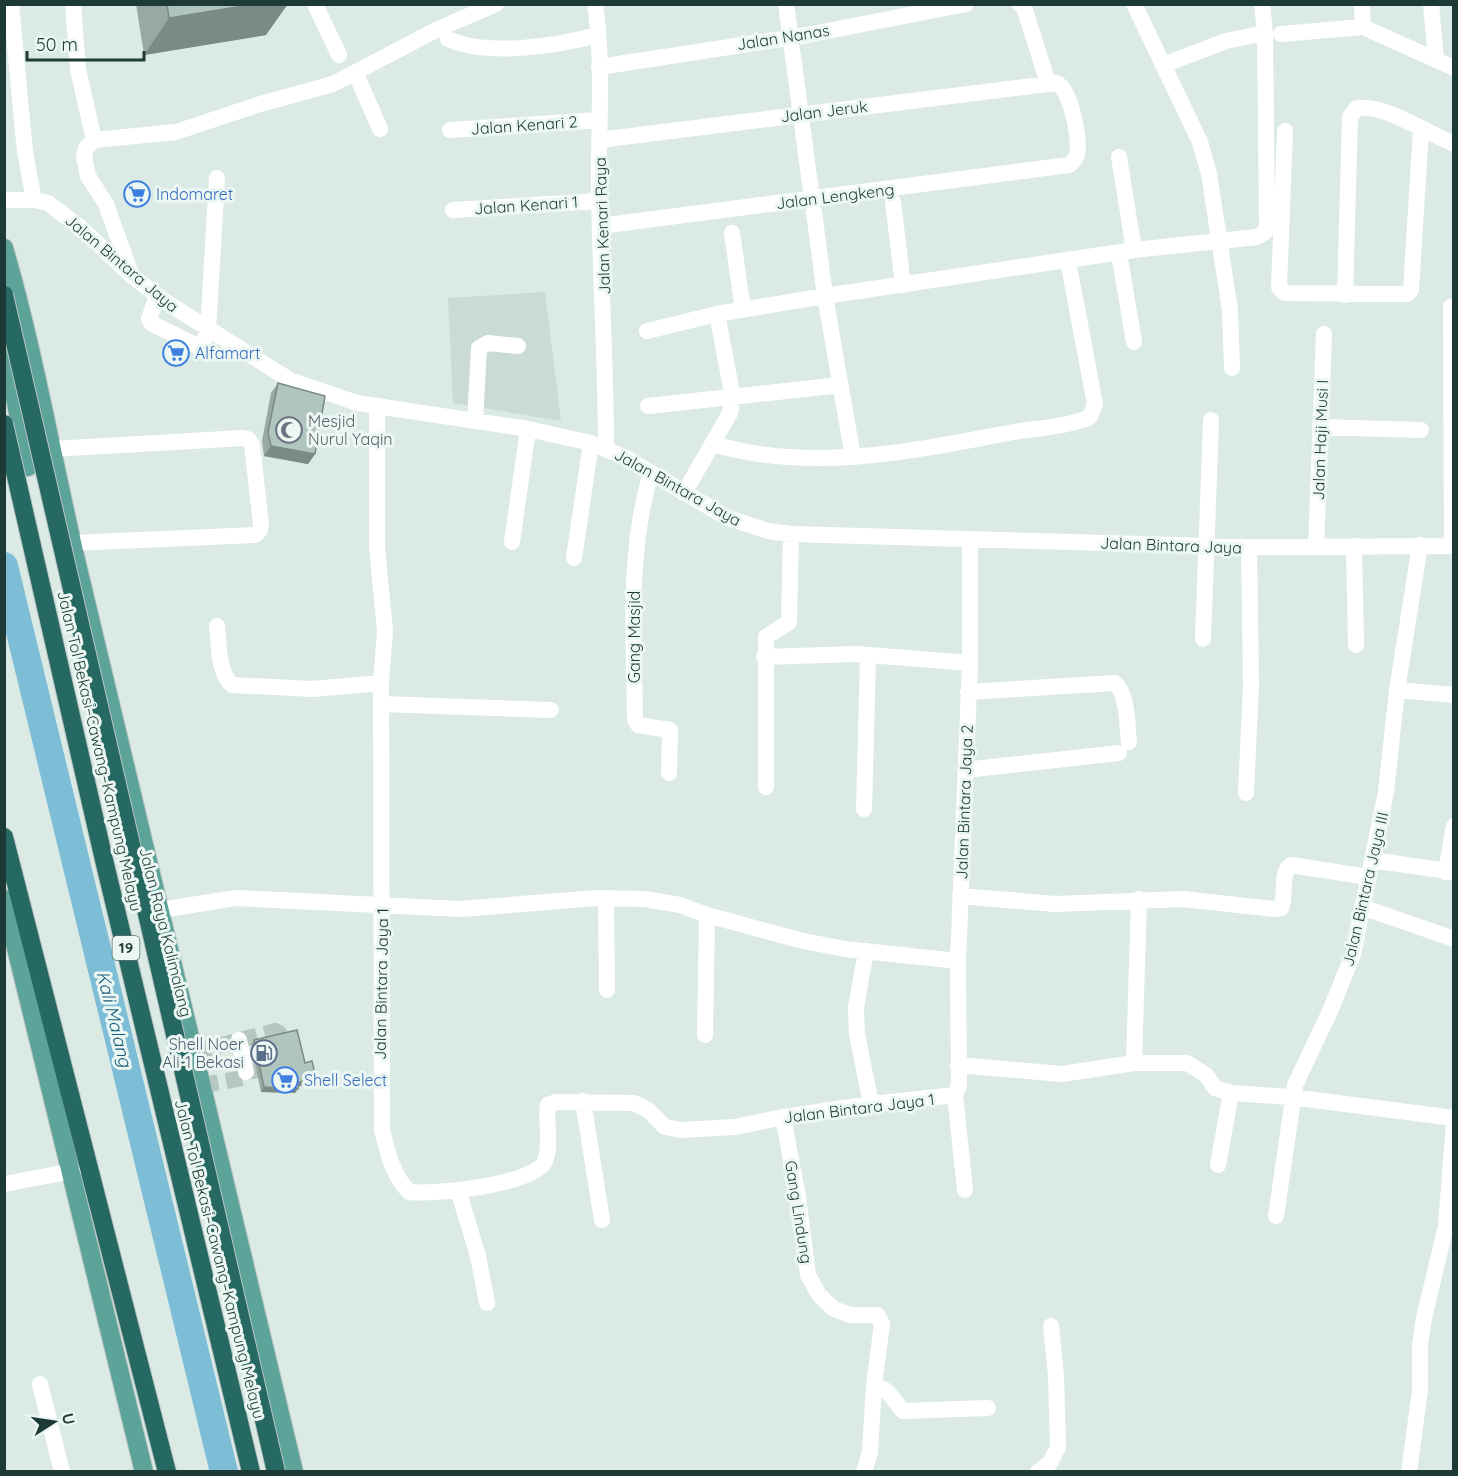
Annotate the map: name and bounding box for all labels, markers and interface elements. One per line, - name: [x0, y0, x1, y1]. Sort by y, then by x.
- street label: Jalan Nanas: [735, 20, 831, 54]
- scale bar: [27, 24, 144, 62]
- text: 50 m: [36, 33, 78, 56]
- street label: Jalan Jeruk: [779, 96, 869, 126]
- street label: Jalan Kenari 2: [470, 111, 578, 139]
- street label: Jalan Kenari Raya: [590, 157, 614, 295]
- supermarket icon: Indomaret: [122, 179, 152, 209]
- street label: Jalan Lengkeng: [775, 179, 895, 213]
- place label: Indomaret: [156, 184, 233, 204]
- street label: Jalan Kenari 1: [473, 191, 579, 219]
- street label: Jalan Bintara Jaya: [61, 210, 183, 316]
- supermarket icon: Alfamart: [161, 338, 191, 368]
- place label: Alfamart: [195, 343, 260, 363]
- street label: Jalan Haji Musi I: [1308, 379, 1332, 501]
- place label: Mesjid Nurul Yaqin: [308, 411, 393, 449]
- mosque icon: Mesjid Nurul Yaqin: [274, 415, 304, 445]
- street label: Jalan Bintara Jaya: [611, 444, 745, 530]
- street label: Jalan Bintara Jaya: [1100, 533, 1242, 557]
- street label: Jalan Tol Bekasi–Cawang–Kampung Melayu: [53, 589, 147, 913]
- street label: Gang Masjid: [624, 591, 644, 683]
- street label: Jalan Bintara Jaya 2: [951, 724, 977, 880]
- street label: Jalan Bintara Jaya III: [1337, 810, 1393, 968]
- street label: Jalan Raya Kalimalang: [135, 845, 197, 1019]
- street label: Jalan Bintara Jaya 1: [370, 908, 392, 1060]
- road number: 19: [112, 936, 140, 960]
- water label: Kali Malang: [91, 968, 138, 1071]
- place label: Shell Noer Ali-1 Bekasi: [162, 1034, 244, 1072]
- fuel station icon: Shell Noer Ali-1 Bekasi: [249, 1038, 279, 1068]
- supermarket icon: Shell Select: [270, 1065, 300, 1095]
- place label: Shell Select: [304, 1070, 387, 1090]
- street label: Jalan Bintara Jaya 1: [782, 1089, 936, 1127]
- street label: Jalan Tol Bekasi–Cawang–Kampung Melayu: [171, 1097, 269, 1421]
- street label: Gang Lindung: [781, 1159, 817, 1265]
- north arrow: [24, 1392, 84, 1452]
- text: U: [58, 1411, 80, 1426]

